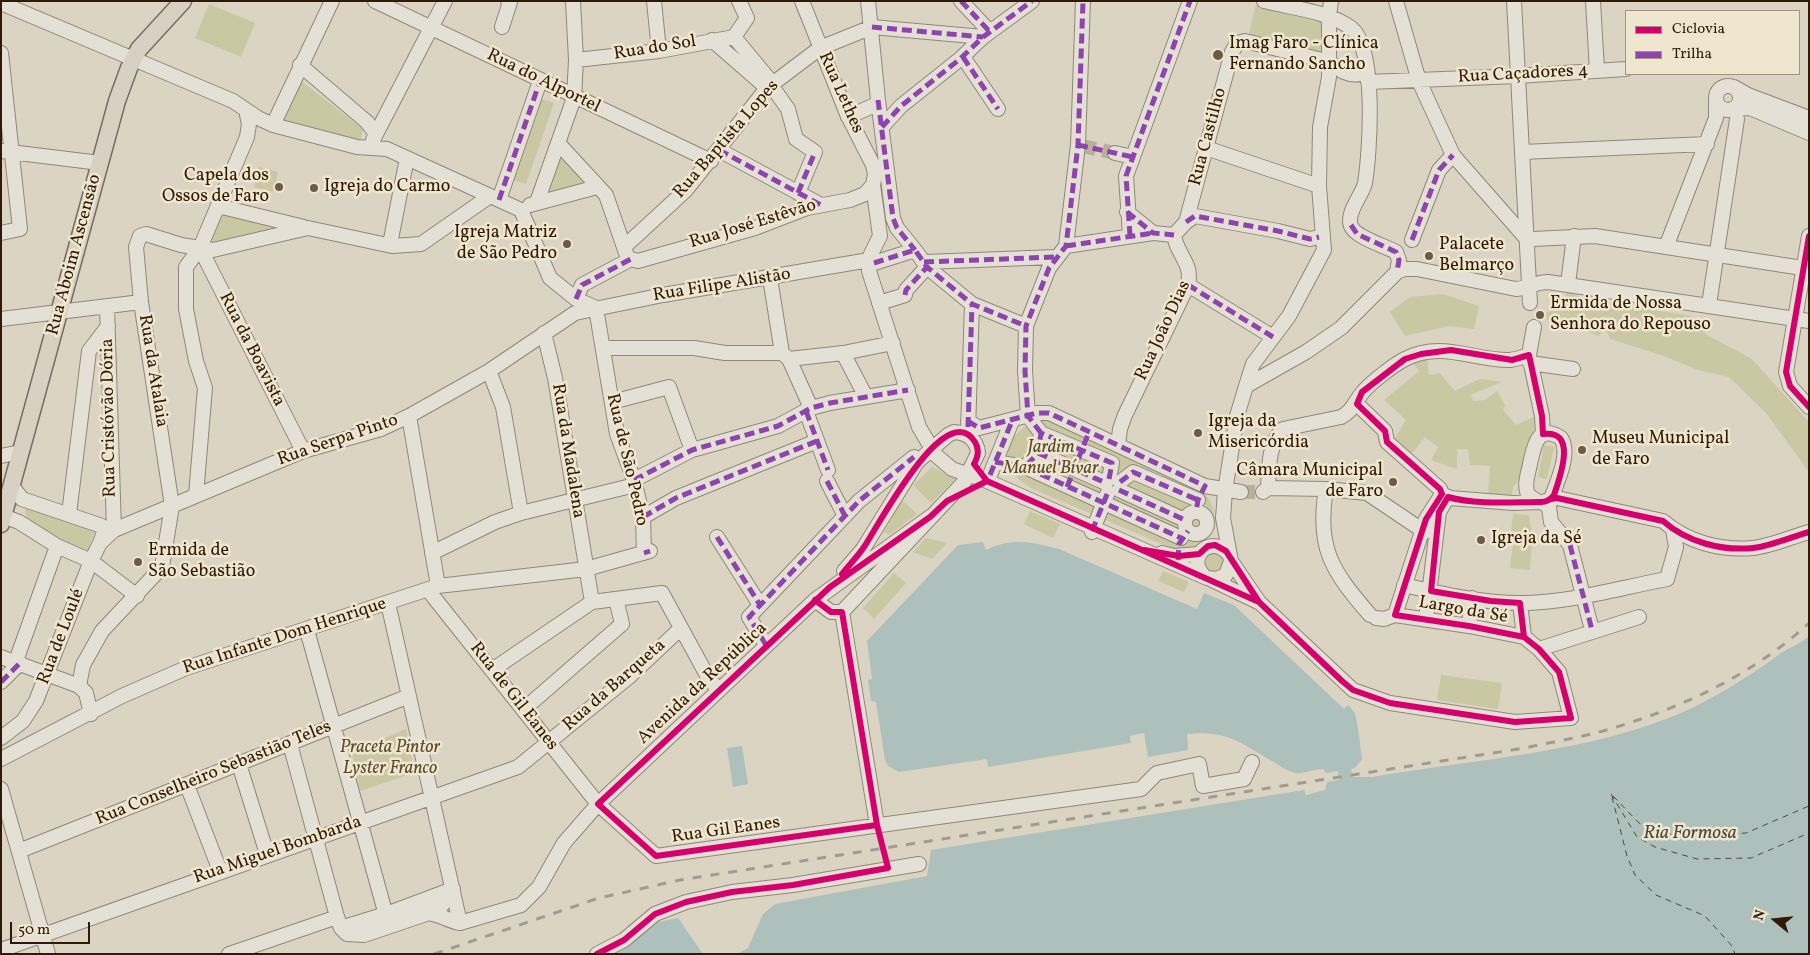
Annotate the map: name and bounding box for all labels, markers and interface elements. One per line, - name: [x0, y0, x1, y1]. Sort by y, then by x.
- legend: [1625, 10, 1800, 75]
- text: Ciclovia: [1672, 19, 1725, 40]
- street label: Rua do Sol: [612, 32, 698, 66]
- place label: Imag Faro - Clínica Fernando Sancho: [1229, 34, 1379, 76]
- text: Trilha: [1672, 44, 1712, 65]
- street label: Rua do Alportel: [483, 45, 603, 119]
- marker: Imag Faro - Clínica Fernando Sancho: [1211, 48, 1225, 62]
- street label: Rua Lethes: [812, 49, 868, 137]
- street label: Rua Caçadores 4: [1457, 61, 1589, 89]
- street label: Rua Baptista Lopes: [670, 76, 784, 204]
- street label: Rua Castilho: [1186, 85, 1232, 189]
- place label: Capela dos Ossos de Faro: [162, 166, 269, 208]
- street label: Rua Aboim Ascensão: [43, 172, 107, 338]
- place label: Igreja do Carmo: [324, 177, 450, 199]
- marker: Capela dos Ossos de Faro: [273, 181, 285, 193]
- marker: Igreja do Carmo: [308, 182, 320, 194]
- street label: Rua José Estêvão: [687, 195, 819, 255]
- place label: Igreja Matriz de São Pedro: [454, 223, 557, 266]
- place label: Palacete Belmarço: [1439, 235, 1514, 278]
- marker: Igreja Matriz de São Pedro: [561, 238, 573, 250]
- marker: Palacete Belmarço: [1423, 250, 1435, 262]
- street label: Rua Filipe Alistão: [652, 264, 792, 308]
- street label: Rua João Dias: [1131, 278, 1197, 384]
- street label: Rua da Boavista: [213, 289, 289, 411]
- place label: Ermida de Nossa Senhora do Repouso: [1550, 294, 1711, 336]
- marker: Ermida de Nossa Senhora do Repouso: [1534, 309, 1546, 321]
- street label: Rua da Atalaia: [132, 313, 172, 429]
- street label: Rua Cristóvão Dória: [98, 338, 122, 498]
- street label: Rua da Madalena: [546, 382, 588, 520]
- street label: Rua de São Pedro: [600, 392, 652, 528]
- street label: Rua Serpa Pinto: [275, 410, 401, 472]
- place label: Igreja da Misericórdia: [1208, 412, 1309, 454]
- marker: Igreja da Misericórdia: [1192, 427, 1204, 439]
- place label: Museu Municipal de Faro: [1592, 429, 1729, 472]
- park label: Jardim Manuel Bívar: [1003, 438, 1099, 480]
- marker: Museu Municipal de Faro: [1576, 444, 1588, 456]
- place label: Câmara Municipal de Faro: [1236, 461, 1383, 504]
- marker: Câmara Municipal de Faro: [1387, 476, 1399, 488]
- place label: Igreja da Sé: [1491, 529, 1581, 551]
- marker: Igreja da Sé: [1475, 534, 1487, 546]
- place label: Ermida de São Sebastião: [148, 541, 255, 584]
- marker: Ermida de São Sebastião: [132, 556, 144, 568]
- street label: Rua de Loulé: [34, 586, 90, 688]
- street label: Largo da Sé: [1417, 593, 1509, 629]
- street label: Rua Infante Dom Henrique: [180, 594, 390, 680]
- street label: Avenida da República: [634, 618, 772, 750]
- street label: Rua da Barqueta: [559, 635, 671, 737]
- street label: Rua de Gil Eanes: [464, 638, 562, 756]
- street label: Rua Conselheiro Sebastião Teles: [93, 717, 335, 831]
- park label: Praceta Pintor Lyster Franco: [340, 738, 440, 781]
- street label: Rua Miguel Bombarda: [191, 812, 365, 890]
- street label: Rua Gil Eanes: [670, 813, 782, 849]
- water label: Ria Formosa: [1643, 824, 1737, 846]
- north arrow: [1750, 895, 1800, 945]
- text: N: [1750, 908, 1771, 923]
- scale bar: [12, 912, 92, 944]
- text: 50 m: [18, 920, 50, 941]

